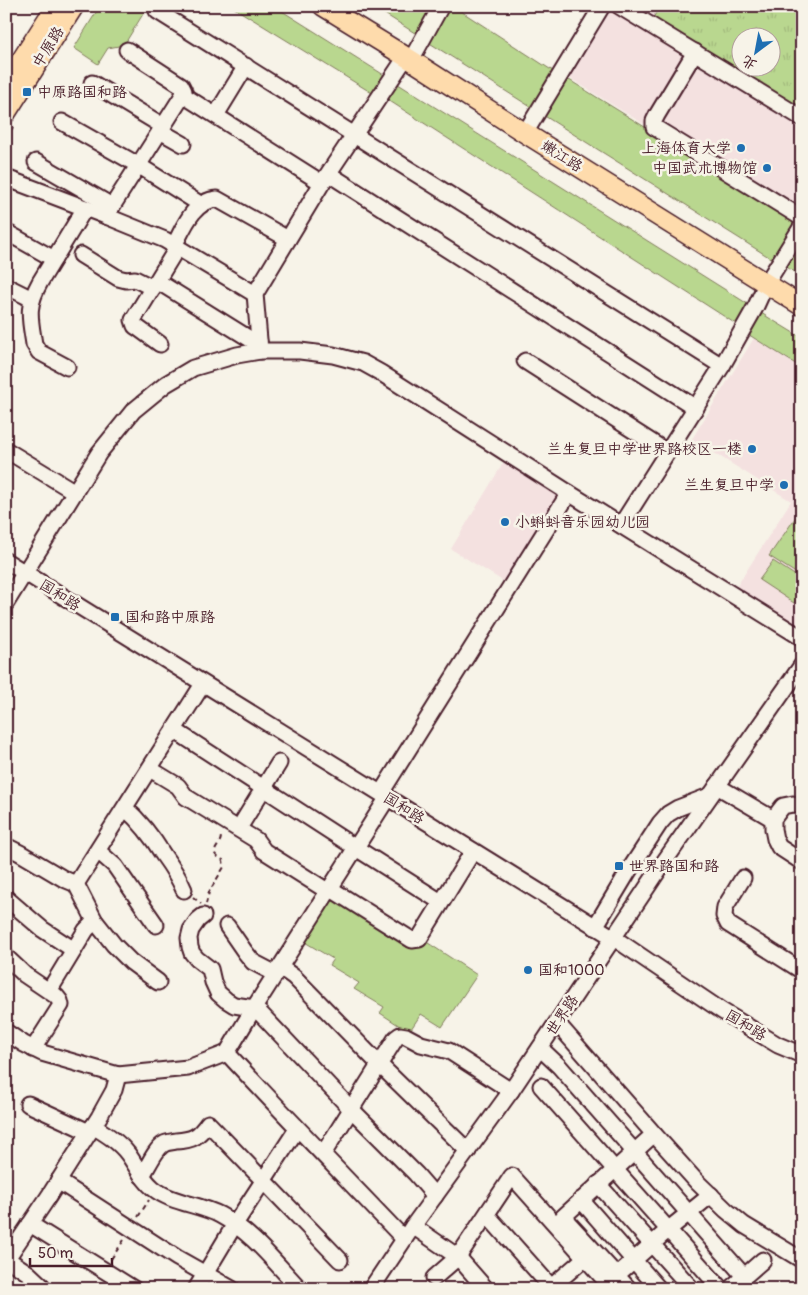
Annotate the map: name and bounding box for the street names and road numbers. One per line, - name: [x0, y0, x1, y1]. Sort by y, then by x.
- street label: 中原路: [28, 23, 68, 71]
- street label: 嫩江路: [538, 136, 586, 176]
- street label: 国和路: [36, 575, 84, 615]
- street label: 国和路: [380, 788, 428, 828]
- street label: 世界路: [542, 991, 583, 1039]
- street label: 国和路: [722, 1006, 770, 1045]

